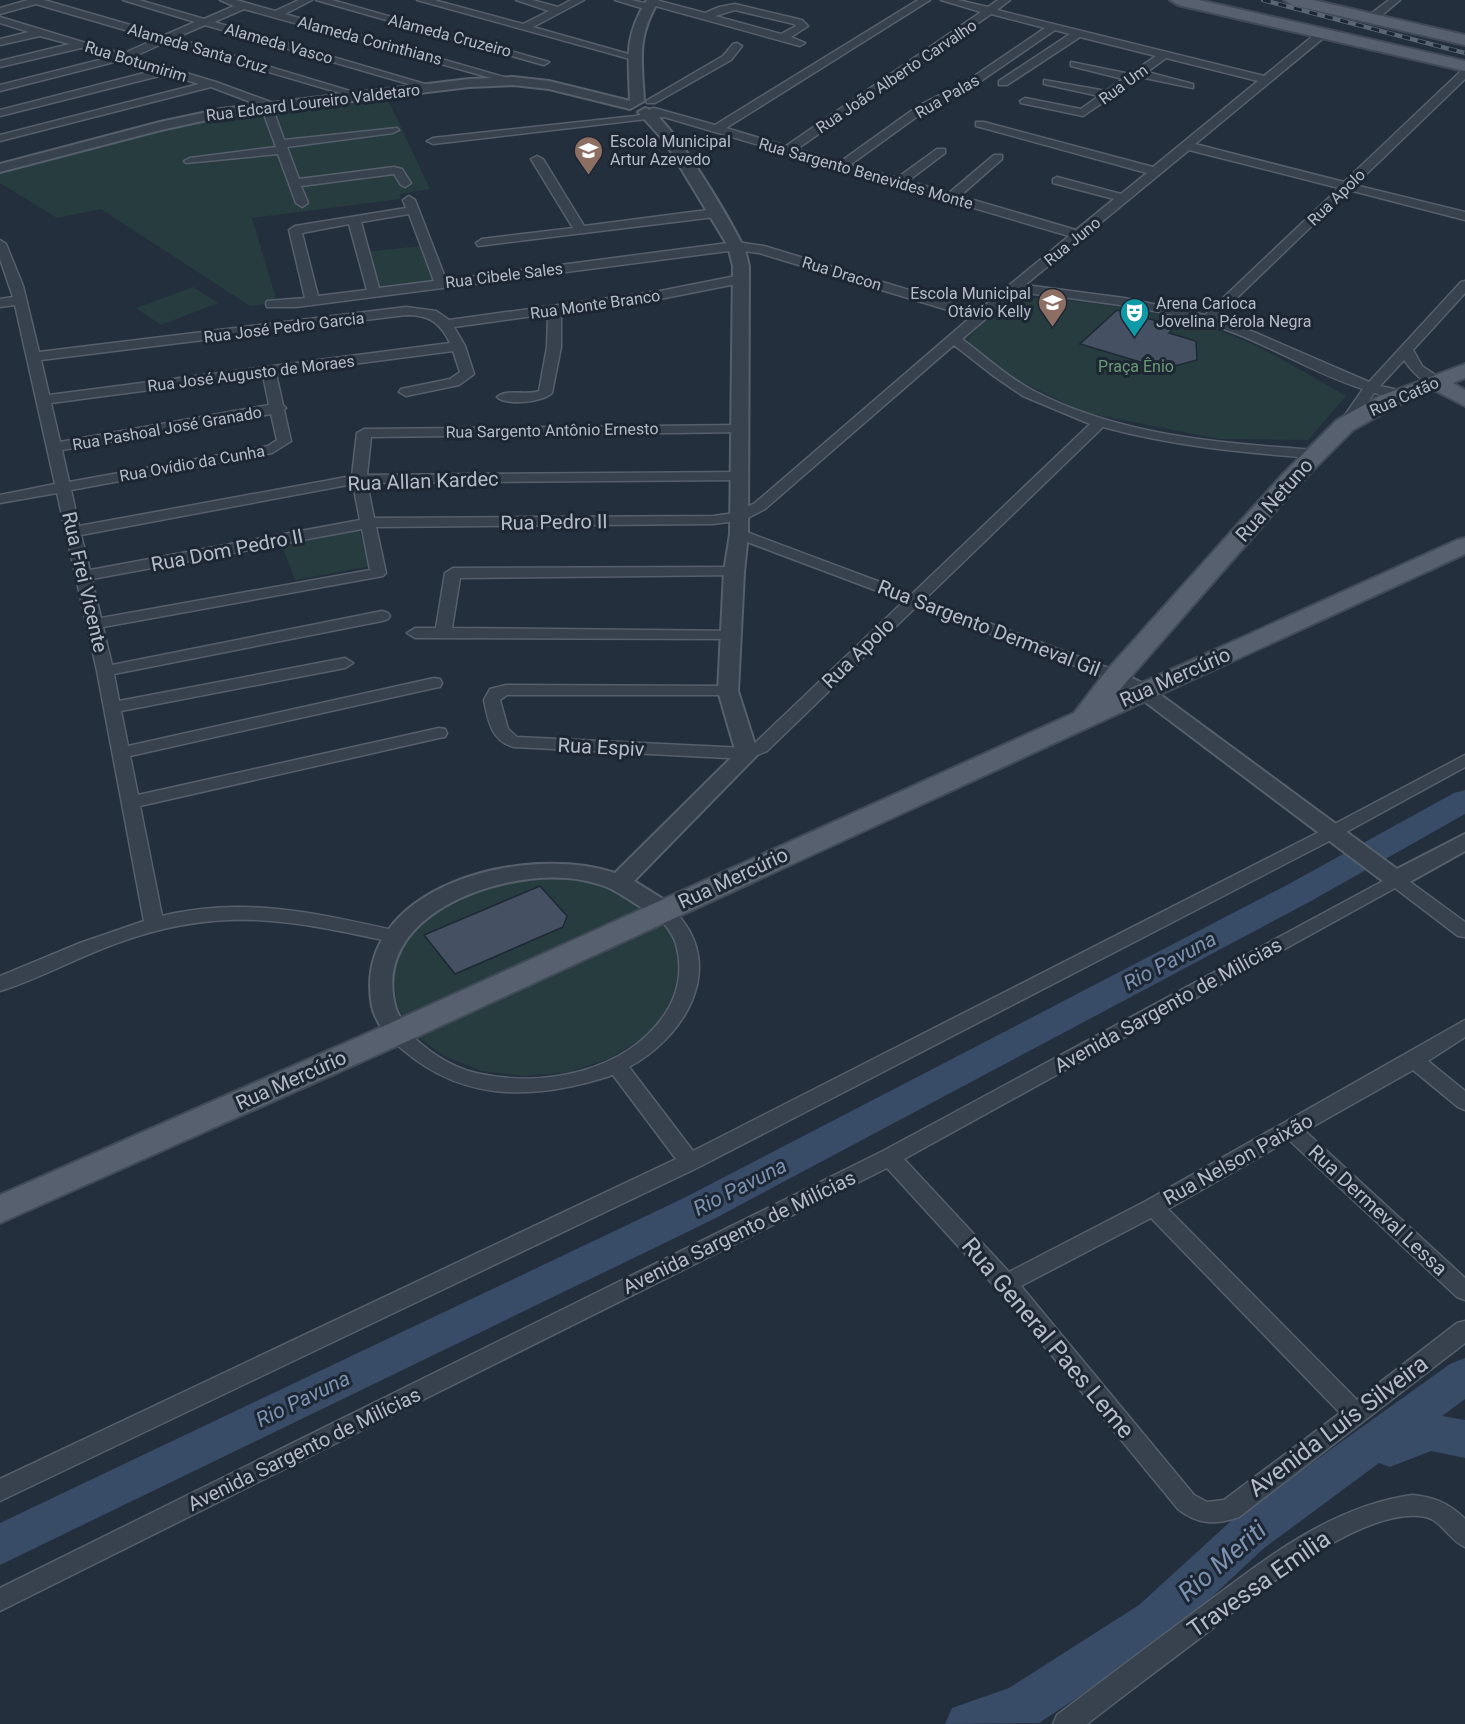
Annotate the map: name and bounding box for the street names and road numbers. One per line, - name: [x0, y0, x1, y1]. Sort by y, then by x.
- street label: Alameda Cruzeiro: [386, 10, 513, 61]
- street label: Alameda Corinthians: [296, 12, 444, 69]
- street label: Rua João Alberto Carvalho: [812, 15, 980, 137]
- street label: Alameda Santa Cruz: [126, 19, 270, 78]
- street label: Alameda Vasco: [223, 19, 335, 68]
- street label: Rua Botumirim: [83, 37, 189, 86]
- street label: Rua Um: [1095, 60, 1151, 108]
- street label: Rua Palas: [912, 70, 983, 122]
- street label: Rua Edcard Loureiro Valdetaro: [205, 80, 421, 125]
- street label: Rua Sargento Benevides Monte: [757, 134, 975, 213]
- street label: Rua Apolo: [1304, 165, 1369, 230]
- street label: Rua Juno: [1040, 213, 1104, 270]
- street label: Rua Dracon: [800, 252, 884, 295]
- street label: Rua Cibele Sales: [444, 259, 564, 292]
- street label: Rua Monte Branco: [529, 286, 661, 323]
- street label: Rua José Pedro Garcia: [203, 308, 365, 347]
- street label: Rua José Augusto de Moraes: [146, 351, 356, 396]
- street label: Rua Catão: [1367, 373, 1442, 420]
- street label: Rua Pashoal José Granado: [71, 402, 263, 455]
- street label: Rua Sargento Antônio Ernesto: [445, 419, 659, 442]
- street label: Rua Ovídio da Cunha: [118, 441, 266, 486]
- street label: Rua Netuno: [1230, 453, 1318, 547]
- street label: Rua Allan Kardec: [347, 466, 499, 496]
- street label: Rua Frei Vicente: [57, 509, 113, 655]
- street label: Rua Pedro II: [500, 509, 608, 535]
- street label: Rua Dom Pedro II: [149, 523, 305, 577]
- street label: Rua Sargento Dermeval Gil: [874, 574, 1104, 682]
- street label: Rua Apolo: [817, 613, 899, 693]
- street label: Rua Mercúrio: [1116, 642, 1234, 712]
- street label: Rua Espiv: [557, 733, 645, 761]
- street label: Rua Mercúrio: [674, 842, 792, 914]
- street label: Avenida Sargento de Milícias: [1050, 932, 1286, 1078]
- street label: Rua Mercúrio: [232, 1045, 350, 1115]
- street label: Rua Nelson Paixão: [1159, 1108, 1317, 1210]
- street label: Rua Dermeval Lessa: [1304, 1140, 1452, 1280]
- street label: Avenida Sargento de Milícias: [619, 1165, 859, 1299]
- street label: Rua General Paes Leme: [956, 1232, 1140, 1444]
- street label: Avenida Luís Silveira: [1243, 1349, 1433, 1503]
- street label: Avenida Sargento de Milícias: [184, 1382, 424, 1516]
- street label: Travessa Emilia: [1182, 1525, 1336, 1643]

